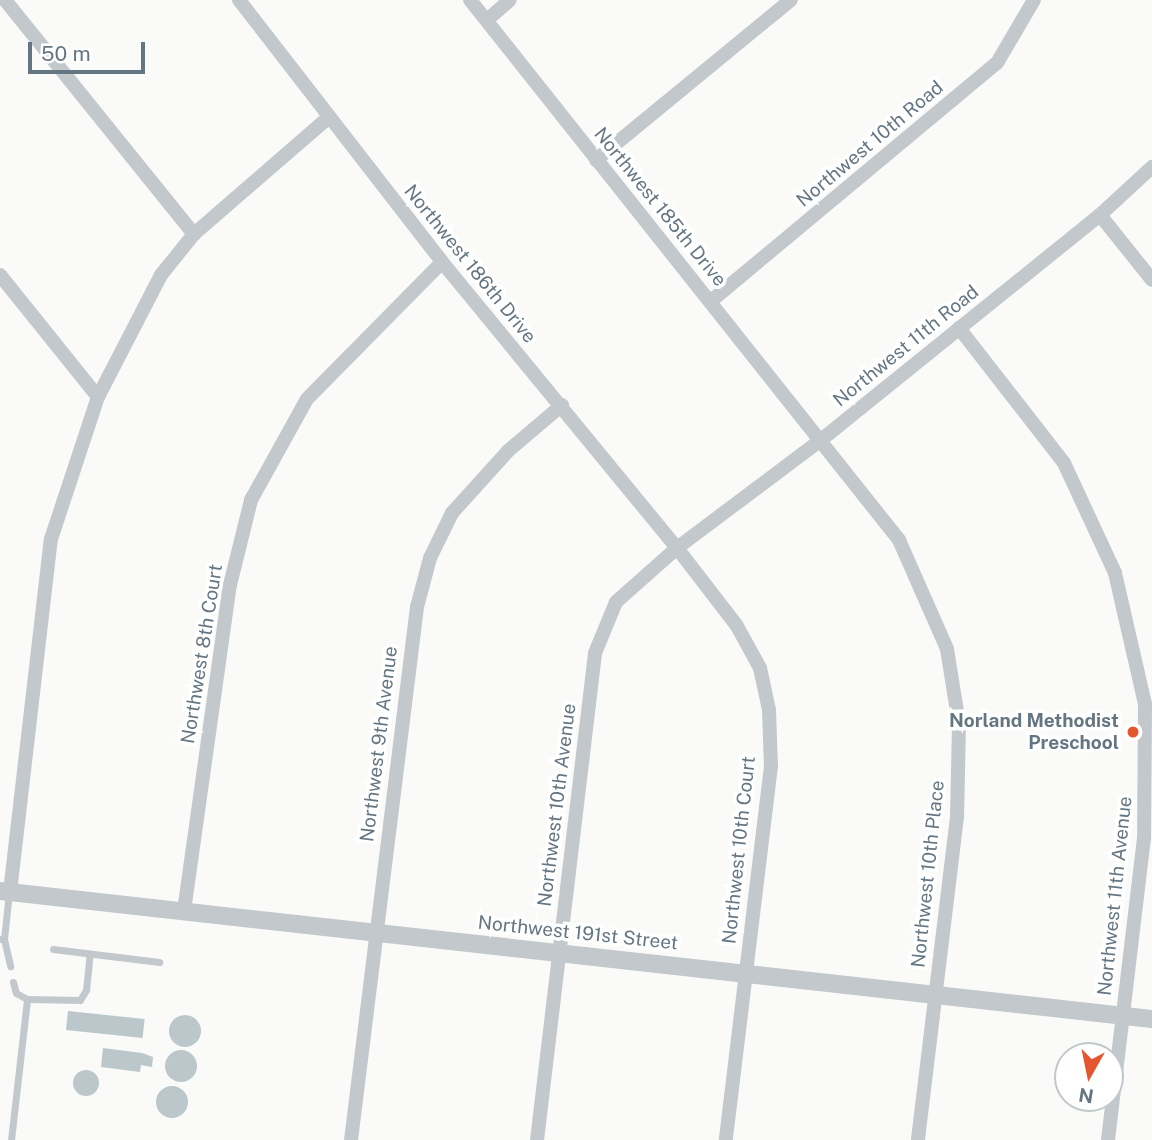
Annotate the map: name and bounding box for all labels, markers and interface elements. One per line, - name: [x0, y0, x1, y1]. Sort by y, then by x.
- scale bar: [32, 28, 149, 72]
- text: 50 m: [41, 41, 91, 66]
- street label: Northwest 10th Road: [792, 76, 948, 212]
- street label: Northwest 185th Drive: [589, 123, 731, 291]
- street label: Northwest 186th Drive: [399, 180, 541, 348]
- street label: Northwest 11th Road: [829, 280, 983, 412]
- street label: Northwest 8th Court: [177, 563, 227, 745]
- street label: Northwest 9th Avenue: [356, 645, 402, 843]
- street label: Northwest 10th Avenue: [533, 702, 581, 908]
- place label: Norland Methodist Preschool: [949, 710, 1119, 754]
- marker: Norland Methodist Preschool: [1125, 724, 1141, 740]
- street label: Northwest 10th Court: [718, 755, 760, 945]
- street label: Northwest 10th Place: [907, 779, 949, 969]
- street label: Northwest 11th Avenue: [1093, 795, 1137, 997]
- street label: Northwest 191st Street: [477, 911, 679, 955]
- north arrow: [1054, 1042, 1124, 1112]
- text: N: [1077, 1084, 1095, 1108]

